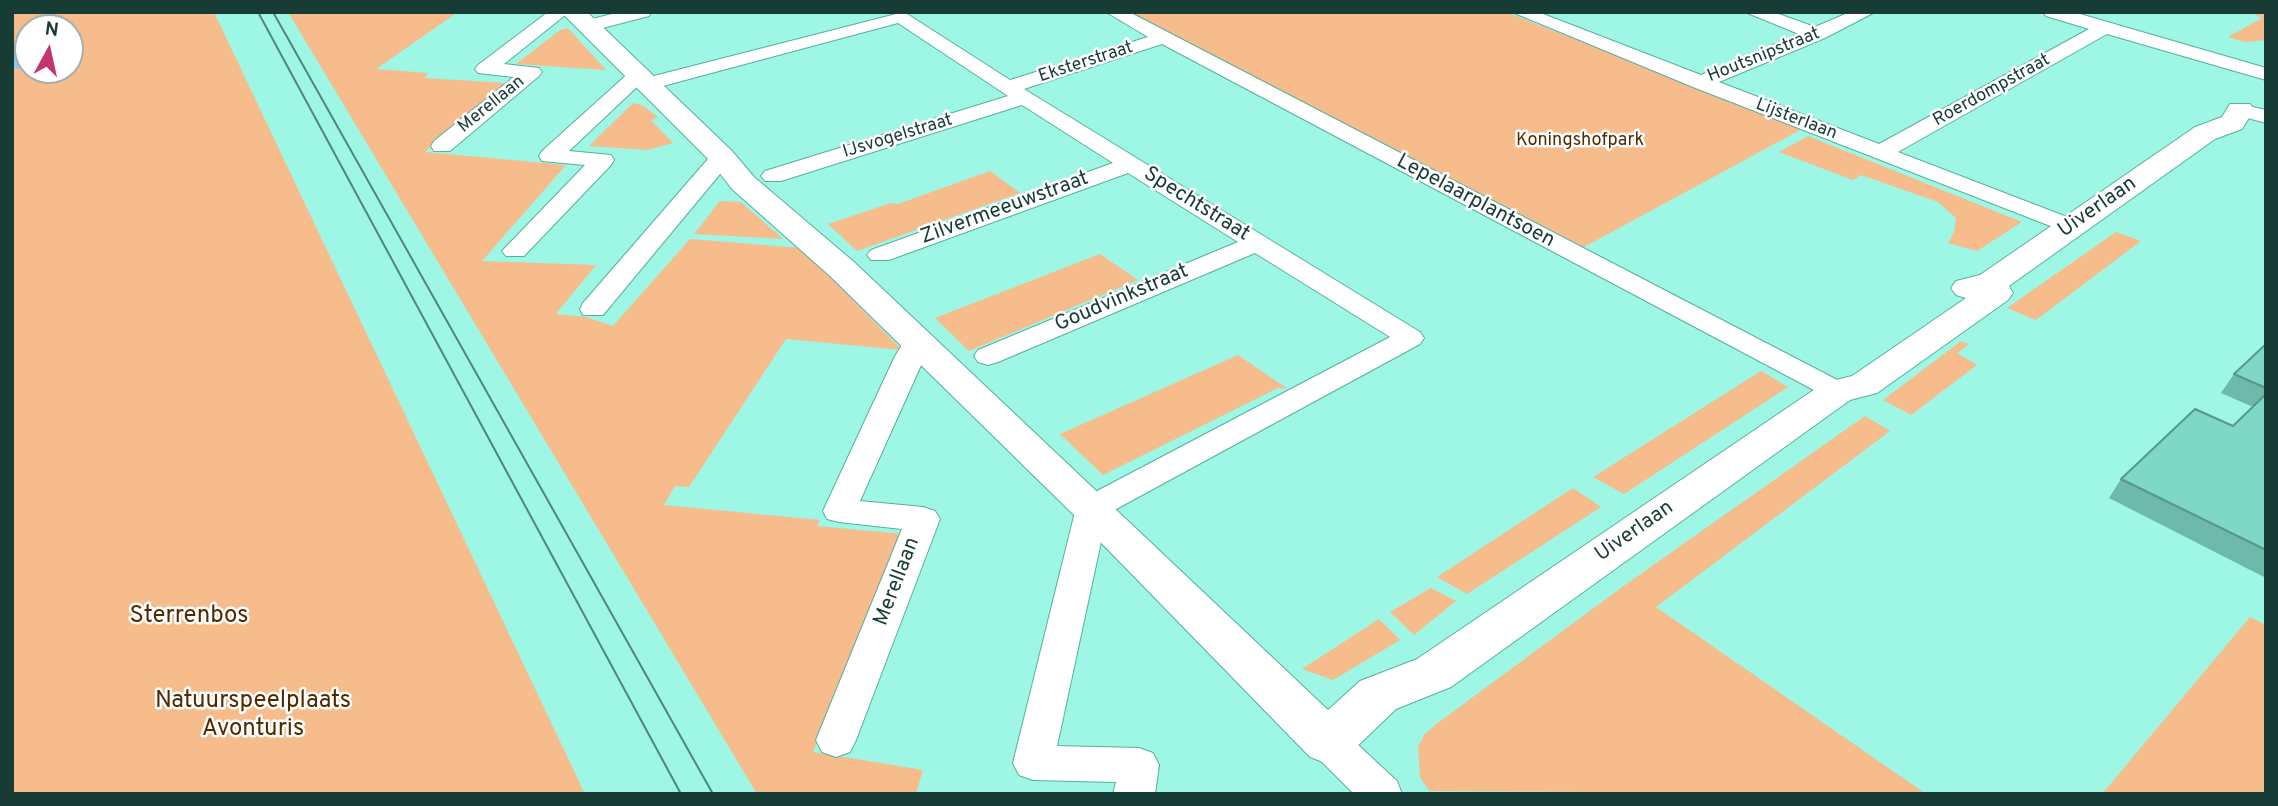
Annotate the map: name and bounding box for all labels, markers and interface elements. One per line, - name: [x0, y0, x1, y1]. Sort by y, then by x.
- north arrow: [14, 14, 84, 84]
- text: N: [43, 17, 60, 43]
- street label: Houtsnipstraat: [1705, 24, 1823, 88]
- street label: Eksterstraat: [1036, 38, 1136, 88]
- street label: Roerdompstraat: [1930, 50, 2054, 132]
- street label: Merellaan: [454, 72, 530, 138]
- street label: Lijsterlaan: [1752, 95, 1840, 145]
- street label: IJsvogelstraat: [841, 110, 955, 164]
- park label: Koningshofpark: [1516, 130, 1644, 152]
- street label: Lepelaarplantsoen: [1391, 150, 1559, 254]
- street label: Spechtstraat: [1138, 162, 1254, 248]
- street label: Zilvermeeuwstraat: [918, 167, 1092, 251]
- street label: Uiverlaan: [2054, 172, 2142, 244]
- street label: Goudvinkstraat: [1051, 260, 1193, 338]
- street label: Uiverlaan: [1591, 496, 1679, 568]
- street label: Merellaan: [870, 534, 926, 630]
- park label: Sterrenbos: [129, 603, 249, 631]
- park label: Natuurspeelplaats Avonturis: [155, 688, 351, 744]

